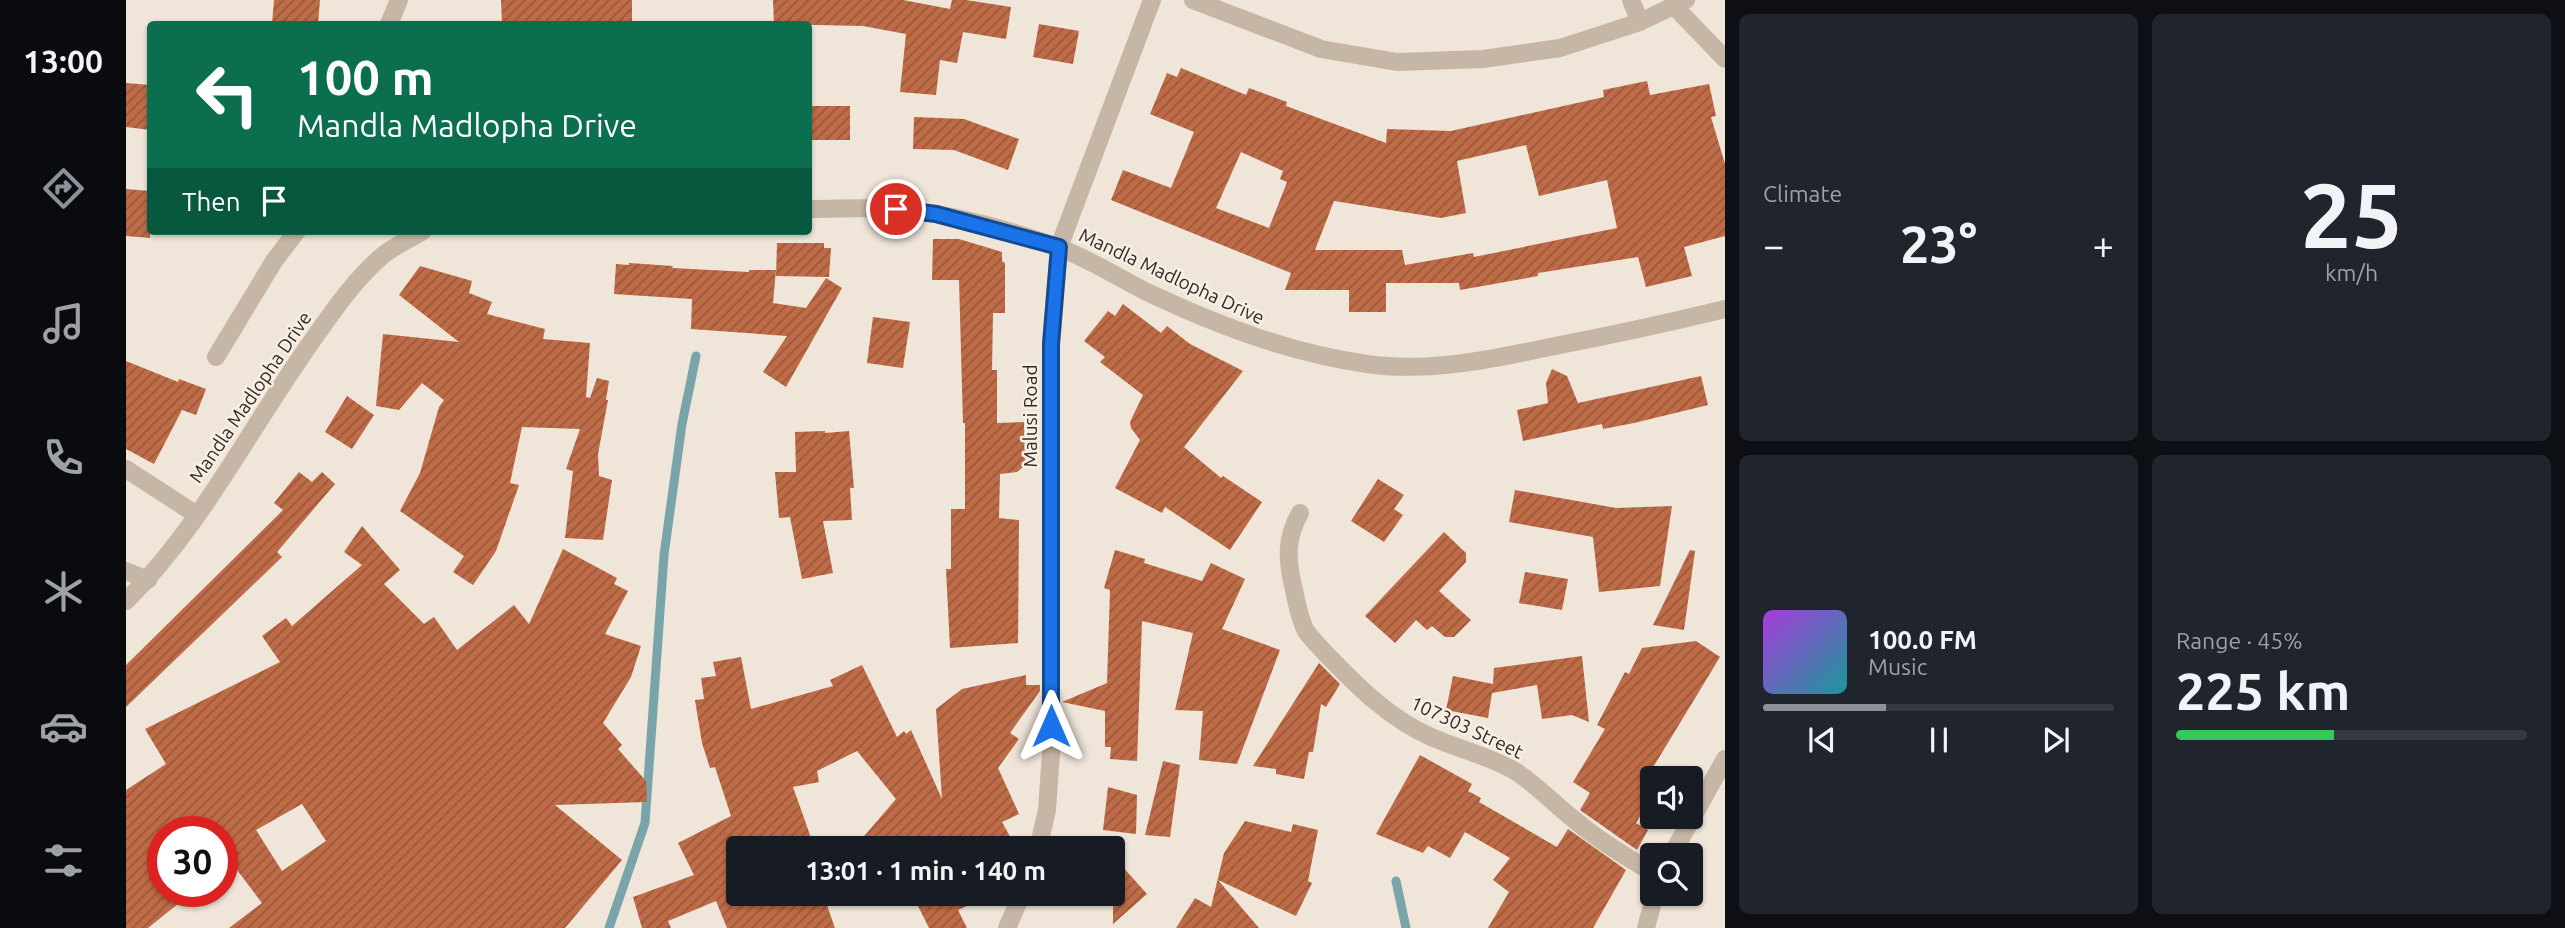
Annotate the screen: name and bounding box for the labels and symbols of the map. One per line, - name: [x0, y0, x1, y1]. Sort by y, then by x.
- pin: [866, 179, 926, 239]
- street label: Mandla Madlopha Drive: [1076, 223, 1268, 329]
- street label: Mandla Madlopha Drive: [184, 307, 316, 487]
- street label: Malusi Road: [1019, 364, 1041, 468]
- position arrow: [1014, 689, 1088, 763]
- street label: 107303 Street: [1407, 691, 1527, 763]
- speed limit sign: 30: [147, 816, 238, 907]

